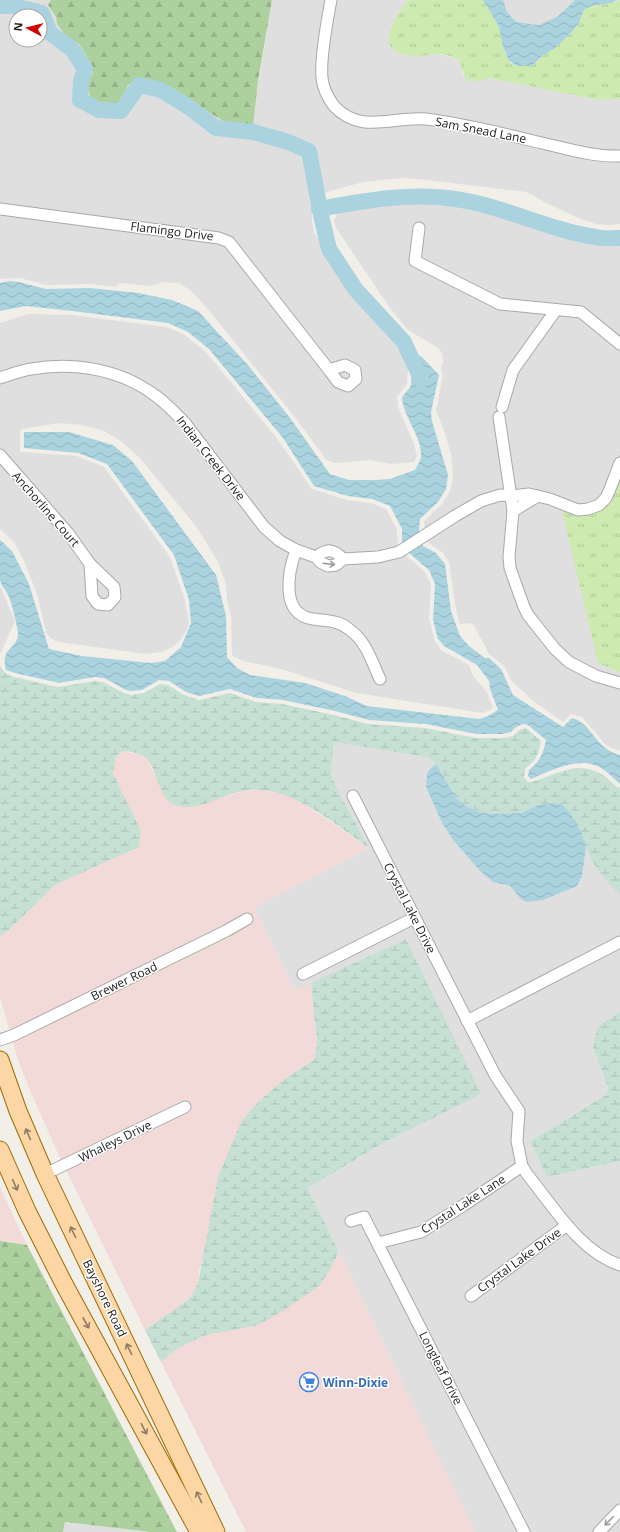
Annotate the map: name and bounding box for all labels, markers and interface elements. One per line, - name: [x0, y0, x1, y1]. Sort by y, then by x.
- north arrow: [8, 8, 48, 48]
- text: N: [10, 21, 26, 32]
- street label: Sam Snead Lane: [434, 113, 528, 147]
- street label: Flamingo Drive: [129, 217, 215, 245]
- street label: Indian Creek Drive: [173, 412, 250, 504]
- street label: Anchorline Court: [8, 468, 84, 550]
- one-way arrow: [322, 560, 335, 568]
- street label: Crystal Lake Drive: [380, 860, 440, 957]
- street label: Brewer Road: [88, 958, 160, 1004]
- street label: Whaleys Drive: [76, 1116, 155, 1166]
- one-way arrow: [24, 1128, 31, 1140]
- street label: Crystal Lake Lane: [418, 1170, 509, 1238]
- one-way arrow: [12, 1179, 20, 1191]
- street label: Crystal Lake Drive: [474, 1224, 565, 1296]
- one-way arrow: [69, 1226, 76, 1238]
- street label: Bayshore Road: [79, 1256, 131, 1340]
- one-way arrow: [83, 1317, 90, 1329]
- street label: Longleaf Drive: [415, 1328, 467, 1408]
- one-way arrow: [125, 1343, 132, 1355]
- supermarket icon: Winn-Dixie: [298, 1371, 320, 1393]
- place label: Winn-Dixie: [323, 1374, 388, 1391]
- one-way arrow: [140, 1423, 148, 1435]
- one-way arrow: [195, 1491, 202, 1503]
- one-way arrow: [604, 1516, 614, 1526]

